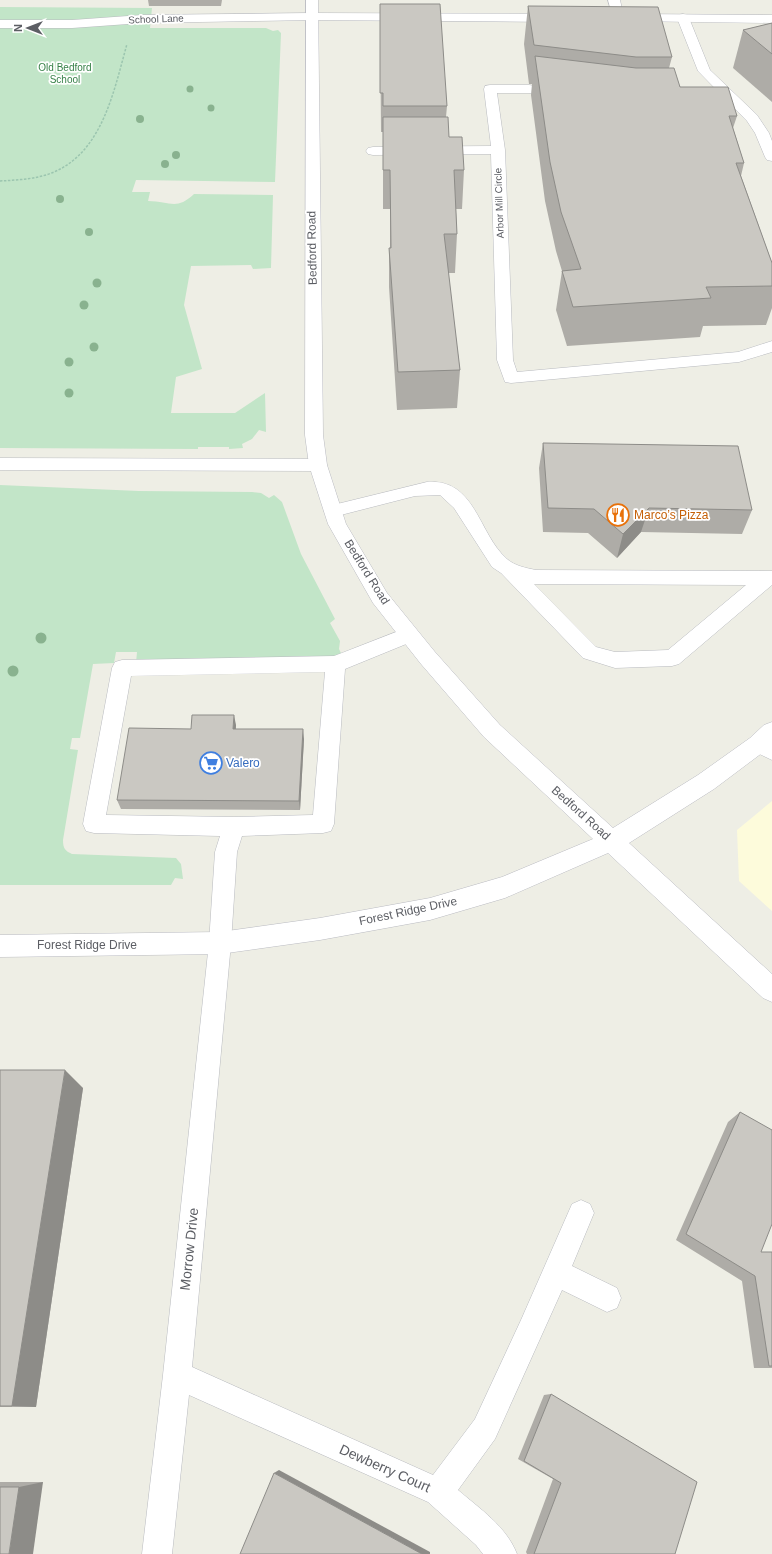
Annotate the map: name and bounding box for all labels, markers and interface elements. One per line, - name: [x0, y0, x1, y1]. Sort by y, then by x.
- north arrow: [8, 8, 48, 48]
- street label: School Lane: [128, 13, 184, 25]
- text: N: [12, 24, 24, 32]
- park label: Old Bedford School: [38, 62, 92, 85]
- street label: Arbor Mill Circle: [492, 167, 506, 238]
- street label: Bedford Road: [304, 211, 320, 285]
- restaurant icon: Marco’s Pizza: [605, 502, 631, 528]
- place label: Marco’s Pizza: [634, 508, 709, 522]
- street label: Bedford Road: [341, 537, 393, 607]
- supermarket icon: Valero: [198, 750, 224, 776]
- place label: Valero: [226, 756, 260, 770]
- street label: Bedford Road: [549, 783, 613, 843]
- street label: Forest Ridge Drive: [358, 894, 459, 928]
- street label: Forest Ridge Drive: [37, 938, 137, 952]
- street label: Morrow Drive: [177, 1207, 201, 1291]
- street label: Dewberry Court: [337, 1441, 433, 1495]

